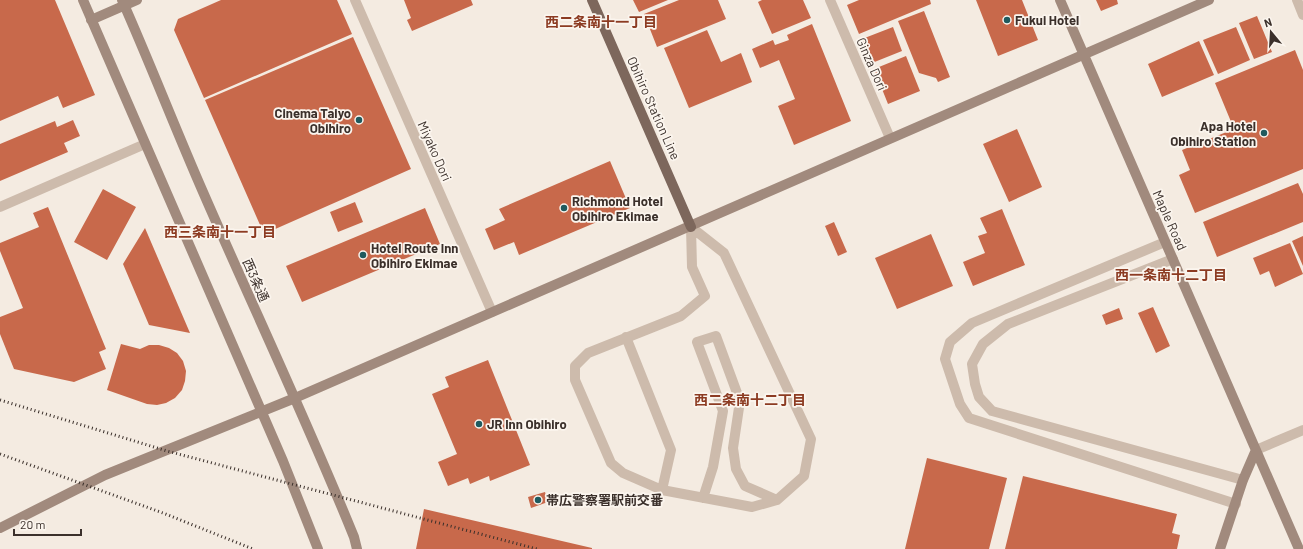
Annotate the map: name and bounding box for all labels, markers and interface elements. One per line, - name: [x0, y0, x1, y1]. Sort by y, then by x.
- place label: Fukui Hotel: [1015, 12, 1079, 28]
- north arrow: [1251, 12, 1291, 52]
- district label: 西二条南十一丁目: [545, 13, 657, 30]
- marker: Fukui Hotel: [1002, 15, 1012, 25]
- text: N: [1262, 15, 1273, 29]
- street label: Ginza Dori: [853, 35, 891, 93]
- street label: Obihiro Station Line: [624, 54, 684, 162]
- place label: Cinema Taiyo Obihiro: [275, 105, 351, 136]
- marker: Cinema Taiyo Obihiro: [354, 115, 364, 125]
- street label: Miyako Dori: [415, 118, 455, 184]
- place label: Apa Hotel Obihiro Station: [1170, 118, 1256, 149]
- marker: Apa Hotel Obihiro Station: [1259, 128, 1269, 138]
- street label: Maple Road: [1150, 187, 1190, 253]
- place label: Richmond Hotel Obihiro Ekimae: [572, 193, 663, 224]
- marker: Richmond Hotel Obihiro Ekimae: [559, 203, 569, 213]
- district label: 西三条南十一丁目: [164, 223, 276, 240]
- place label: Hotel Route Inn Obihiro Ekimae: [371, 240, 458, 271]
- marker: Hotel Route Inn Obihiro Ekimae: [358, 250, 368, 260]
- street label: 西3条通: [239, 256, 273, 304]
- district label: 西一条南十二丁目: [1115, 266, 1227, 283]
- district label: 西二条南十二丁目: [694, 391, 806, 408]
- place label: JR Inn Obihiro: [487, 416, 567, 432]
- marker: JR Inn Obihiro: [474, 419, 484, 429]
- place label: 帯広警察署駅前交番: [546, 492, 663, 508]
- marker: 帯広警察署駅前交番: [533, 495, 543, 505]
- scale bar: [14, 511, 81, 537]
- text: 20 m: [20, 517, 46, 531]

